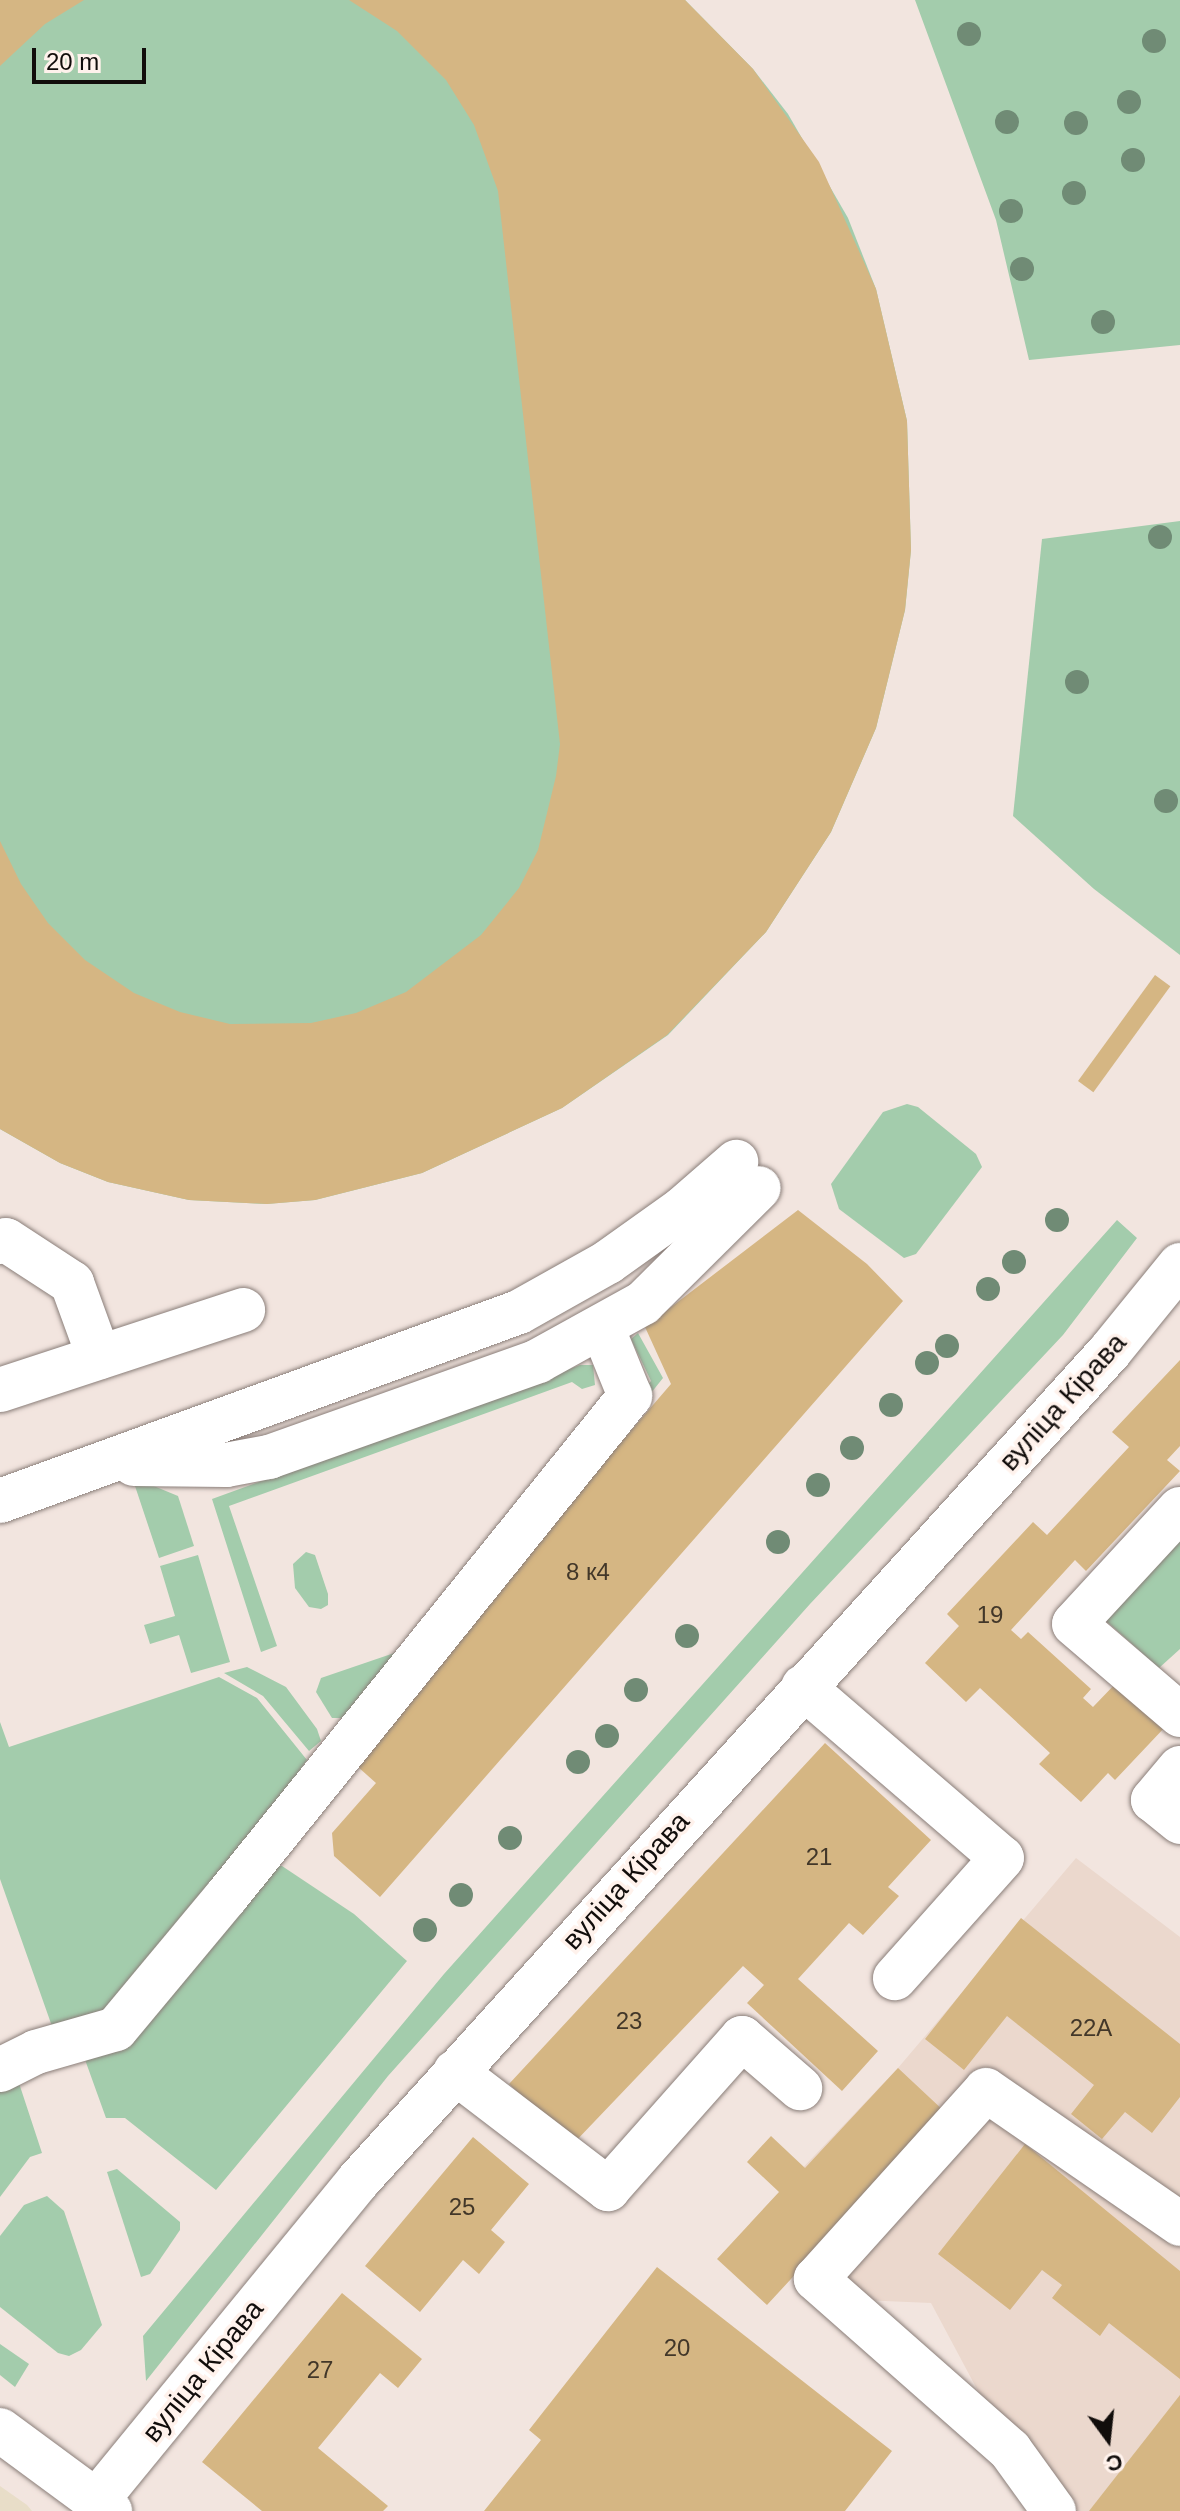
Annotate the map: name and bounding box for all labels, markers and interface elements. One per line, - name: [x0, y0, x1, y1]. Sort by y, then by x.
- scale bar: [36, 32, 150, 82]
- text: 20 m: [46, 48, 99, 75]
- street label: вуліца Кірава: [993, 1326, 1133, 1478]
- house number: 8 к4: [566, 1558, 610, 1586]
- house number: 19: [977, 1601, 1003, 1629]
- street label: вуліца Кірава: [556, 1805, 696, 1957]
- house number: 21: [806, 1843, 832, 1871]
- house number: 23: [616, 2007, 642, 2035]
- house number: 22А: [1070, 2014, 1112, 2042]
- house number: 25: [449, 2193, 475, 2221]
- street label: вуліца Кірава: [135, 2293, 271, 2449]
- house number: 20: [664, 2334, 690, 2362]
- house number: 27: [307, 2356, 333, 2384]
- north arrow: [1068, 2399, 1148, 2479]
- text: С: [1103, 2449, 1125, 2477]

